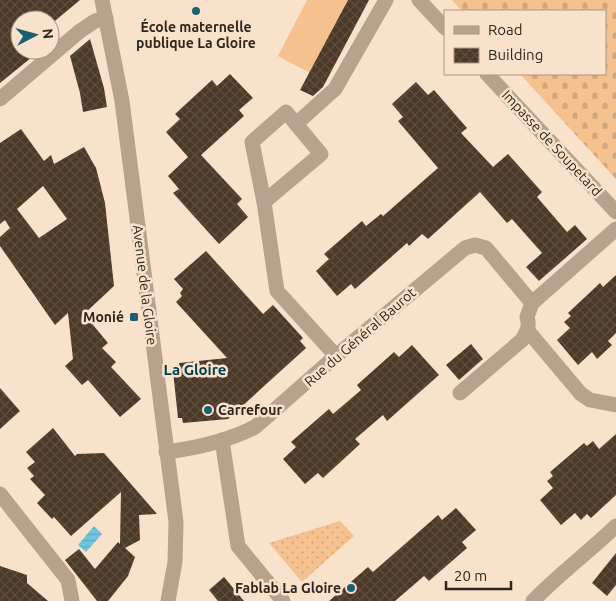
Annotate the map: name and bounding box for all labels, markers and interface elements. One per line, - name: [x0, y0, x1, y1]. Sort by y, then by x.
- marker: École maternelle publique La Gloire: [190, 5, 202, 17]
- north arrow: [10, 10, 60, 60]
- legend: [444, 10, 606, 75]
- place label: École maternelle publique La Gloire: [136, 18, 256, 51]
- text: Road: [488, 21, 523, 38]
- text: N: [39, 28, 56, 40]
- text: Building: [488, 46, 543, 63]
- street label: Impasse de Soupetard: [499, 87, 605, 199]
- street label: Avenue de la Gloire: [130, 224, 160, 346]
- street label: Rue du Général Baurot: [301, 284, 419, 390]
- place label: Monié: [83, 309, 124, 325]
- marker: Monié: [128, 311, 140, 323]
- district label: La Gloire: [164, 361, 226, 378]
- place label: Carrefour: [218, 402, 282, 418]
- marker: Carrefour: [202, 404, 214, 416]
- scale bar: [446, 558, 511, 590]
- text: 20 m: [454, 567, 487, 584]
- place label: Fablab La Gloire: [235, 580, 341, 596]
- marker: Fablab La Gloire: [345, 582, 357, 594]

